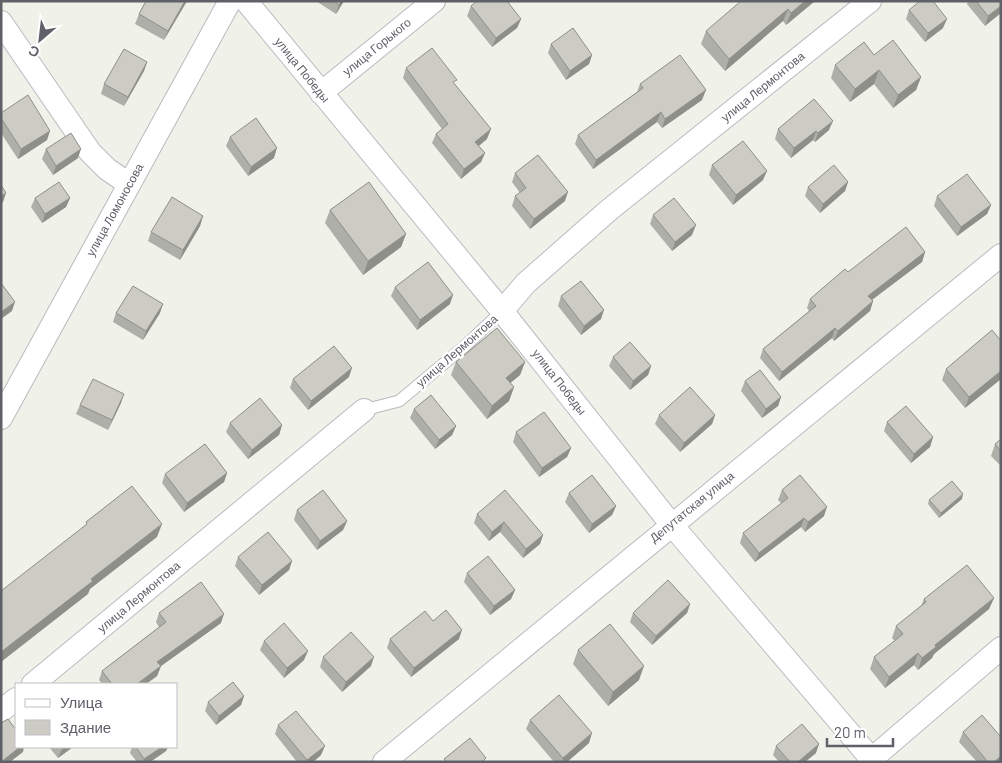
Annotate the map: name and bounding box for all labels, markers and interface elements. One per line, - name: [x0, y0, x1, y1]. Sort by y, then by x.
- street label: улица Горького: [340, 14, 414, 79]
- north arrow: [15, 15, 65, 65]
- street label: улица Победы: [272, 34, 333, 105]
- text: С: [25, 42, 42, 62]
- street label: улица Лермонтова: [718, 48, 808, 125]
- street label: улица Ломоносова: [83, 160, 146, 259]
- street label: улица Лермонтова: [413, 311, 501, 390]
- street label: улица Победы: [529, 346, 590, 418]
- street label: Депутатская улица: [646, 468, 737, 545]
- street label: улица Лермонтова: [94, 558, 183, 636]
- legend: [15, 683, 178, 748]
- text: Улица: [60, 693, 103, 711]
- scale bar: [827, 716, 893, 748]
- text: Здание: [60, 718, 111, 736]
- text: 20 m: [834, 723, 866, 741]

